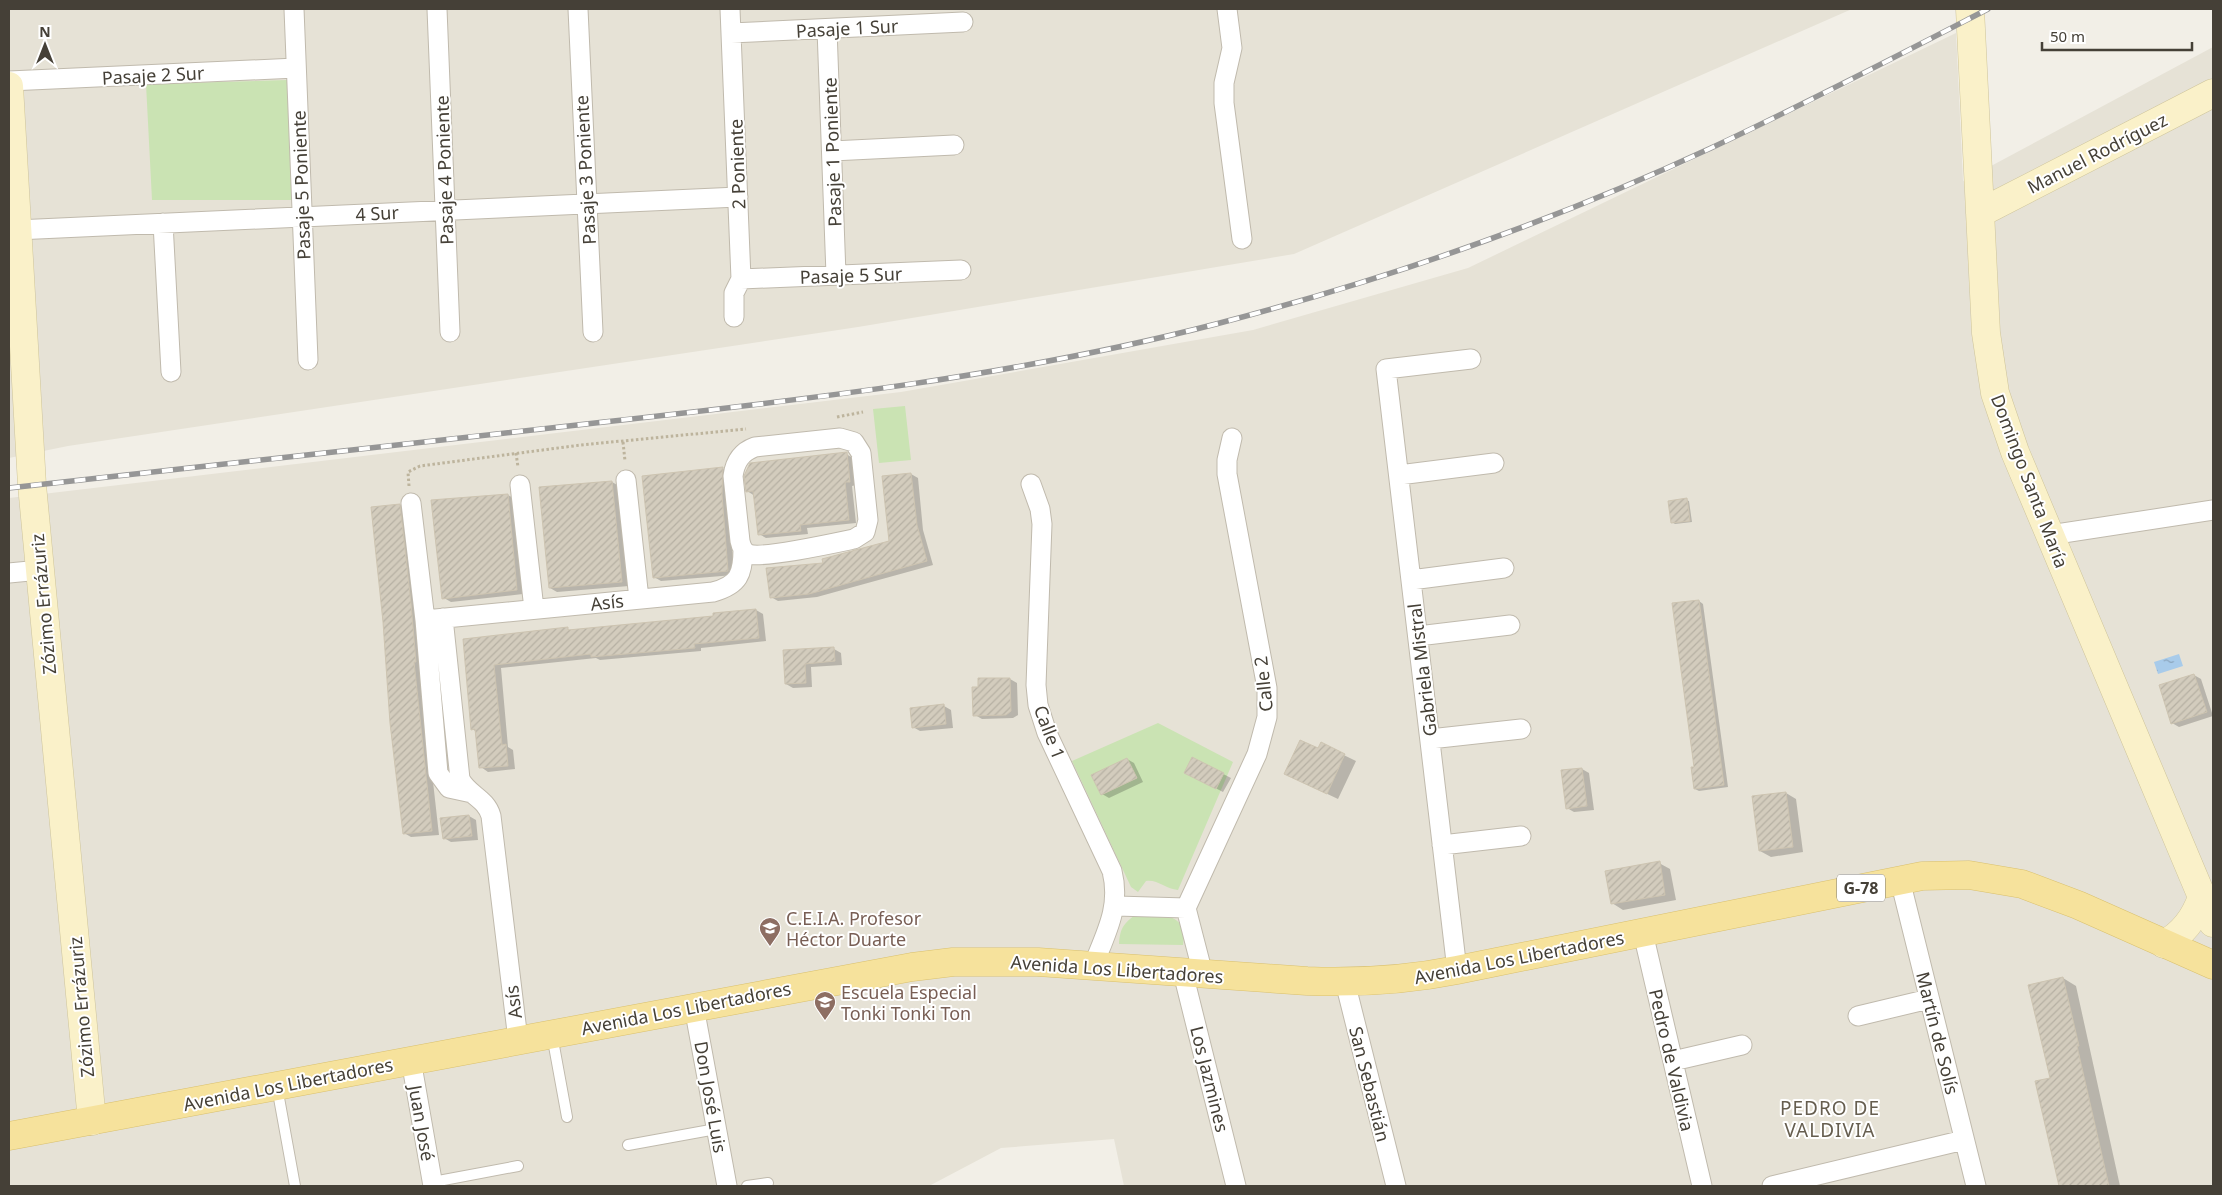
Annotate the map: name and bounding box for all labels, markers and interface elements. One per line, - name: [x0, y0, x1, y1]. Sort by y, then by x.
- street label: Pasaje 1 Sur: [795, 13, 899, 43]
- north arrow: [20, 20, 70, 70]
- scale bar: [2042, 20, 2192, 52]
- text: N: [39, 22, 51, 41]
- text: 50 m: [2050, 26, 2085, 46]
- street label: Pasaje 2 Sur: [101, 60, 205, 90]
- street label: Pasaje 1 Poniente: [817, 77, 847, 227]
- street label: Pasaje 4 Poniente: [429, 95, 459, 245]
- street label: Pasaje 3 Poniente: [569, 95, 601, 245]
- street label: Manuel Rodríguez: [2023, 107, 2171, 199]
- street label: Pasaje 5 Poniente: [286, 110, 316, 260]
- street label: 2 Poniente: [723, 118, 751, 210]
- street label: 4 Sur: [355, 200, 400, 226]
- street label: Pasaje 5 Sur: [799, 261, 903, 289]
- street label: Domingo Santa María: [1986, 391, 2074, 571]
- street label: Zózimo Errázuriz: [25, 533, 61, 675]
- street label: Asís: [589, 588, 625, 616]
- street label: Gabriela Mistral: [1402, 602, 1442, 738]
- street label: Calle 2: [1248, 655, 1278, 713]
- street label: Calle 1: [1029, 702, 1071, 762]
- road number: G-78: [1837, 874, 1885, 901]
- place label: C.E.I.A. Profesor Héctor Duarte: [786, 906, 922, 951]
- school or university icon: C.E.I.A. Profesor Héctor Duarte: [758, 916, 782, 947]
- street label: Avenida Los Libertadores: [1412, 925, 1626, 989]
- street label: Zózimo Errázuriz: [63, 936, 99, 1078]
- street label: Avenida Los Libertadores: [1010, 950, 1224, 988]
- street label: Martín de Solís: [1911, 969, 1965, 1097]
- street label: Avenida Los Libertadores: [579, 976, 793, 1040]
- place label: Escuela Especial Tonki Tonki Ton: [841, 980, 977, 1025]
- street label: Asís: [499, 984, 527, 1020]
- street label: Pedro de Valdivia: [1644, 986, 1700, 1134]
- school or university icon: Escuela Especial Tonki Tonki Ton: [813, 990, 837, 1021]
- street label: Los Jazmines: [1185, 1023, 1235, 1135]
- street label: San Sebastián: [1344, 1024, 1396, 1144]
- street label: Don José Luis: [689, 1039, 733, 1155]
- street label: Avenida Los Libertadores: [181, 1052, 395, 1116]
- street label: Juan José: [403, 1081, 440, 1163]
- district label: PEDRO DE VALDIVIA: [1780, 1095, 1880, 1143]

